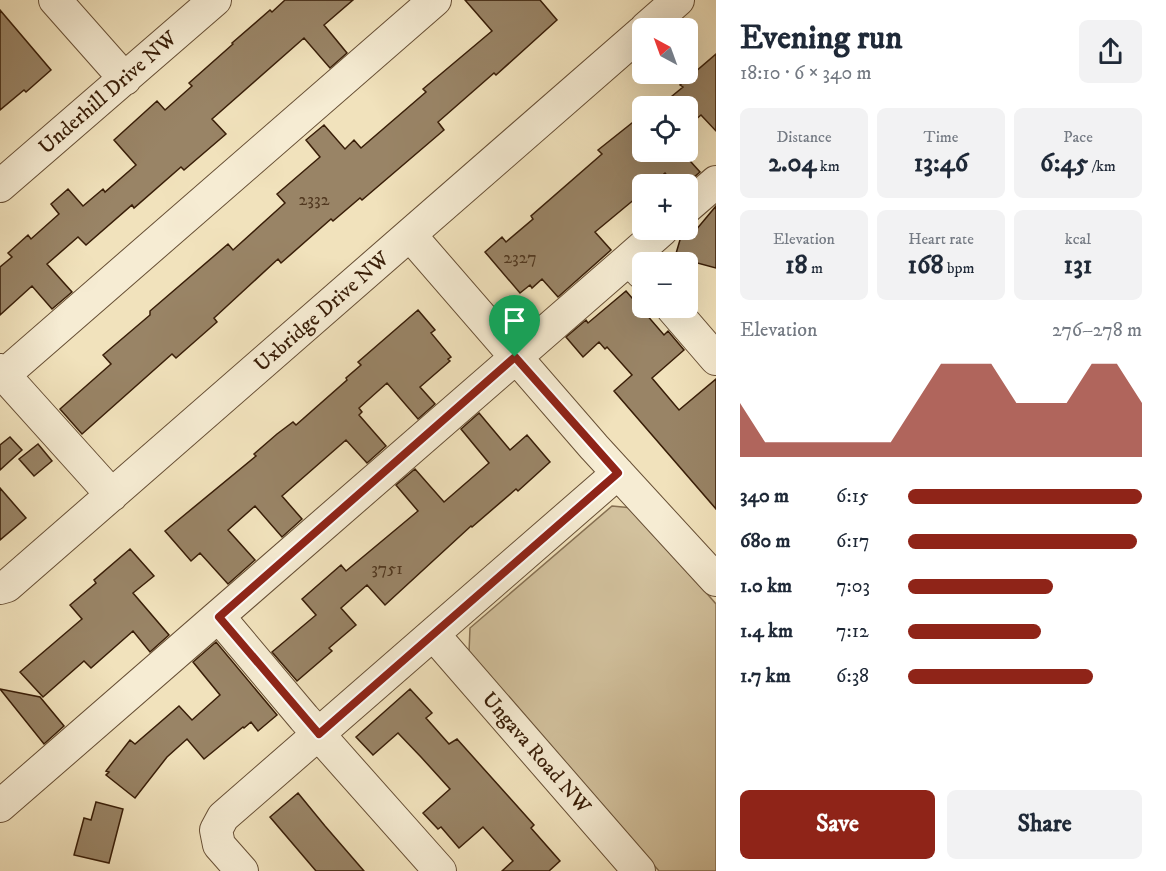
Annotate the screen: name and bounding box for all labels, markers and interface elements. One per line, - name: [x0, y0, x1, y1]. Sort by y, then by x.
- north arrow: [632, 18, 698, 84]
- map controls: [632, 18, 698, 318]
- text: Evening run: [740, 18, 902, 59]
- button: share: [1079, 20, 1142, 83]
- street label: Underhill Drive NW: [33, 25, 183, 160]
- text: 18:10 · 6 × 340 m: [740, 61, 872, 86]
- button: locate: [632, 96, 698, 162]
- text: Distance: [776, 127, 832, 147]
- text: Time: [924, 127, 958, 147]
- text: Pace: [1063, 127, 1093, 147]
- text: 2.04: [768, 147, 816, 180]
- text: 13:46: [914, 147, 968, 180]
- text: 6:45: [1040, 147, 1088, 180]
- text: km: [816, 156, 840, 176]
- text: /km: [1088, 156, 1116, 176]
- button: +: [632, 174, 698, 240]
- house number: 2332: [298, 189, 330, 211]
- text: Elevation: [773, 229, 835, 249]
- text: Heart rate: [908, 229, 974, 249]
- text: kcal: [1065, 229, 1091, 249]
- street label: Uxbridge Drive NW: [249, 246, 396, 378]
- house number: 2327: [503, 247, 537, 269]
- text: 18: [785, 249, 808, 282]
- text: 168: [908, 249, 944, 282]
- text: 131: [1064, 249, 1092, 282]
- button: −: [632, 252, 698, 318]
- text: m: [808, 258, 823, 278]
- text: bpm: [944, 258, 974, 278]
- pin: [489, 295, 540, 357]
- icon: arrive: [498, 304, 531, 337]
- text: Elevation: [740, 318, 817, 343]
- text: 276–278 m: [1052, 318, 1142, 343]
- text: 340 m: [740, 484, 789, 509]
- text: 6:15: [836, 484, 869, 509]
- text: 680 m: [740, 529, 791, 554]
- text: 6:17: [836, 529, 870, 554]
- house number: 3751: [371, 558, 403, 580]
- text: 1.0 km: [740, 574, 792, 599]
- text: 7:03: [836, 574, 870, 599]
- text: 1.4 km: [740, 619, 793, 644]
- text: 7:12: [836, 619, 869, 644]
- text: 1.7 km: [740, 664, 791, 689]
- text: 6:38: [836, 664, 869, 689]
- street label: Ungava Road NW: [476, 687, 596, 820]
- button: Save: [740, 790, 935, 859]
- button: Share: [947, 790, 1142, 859]

